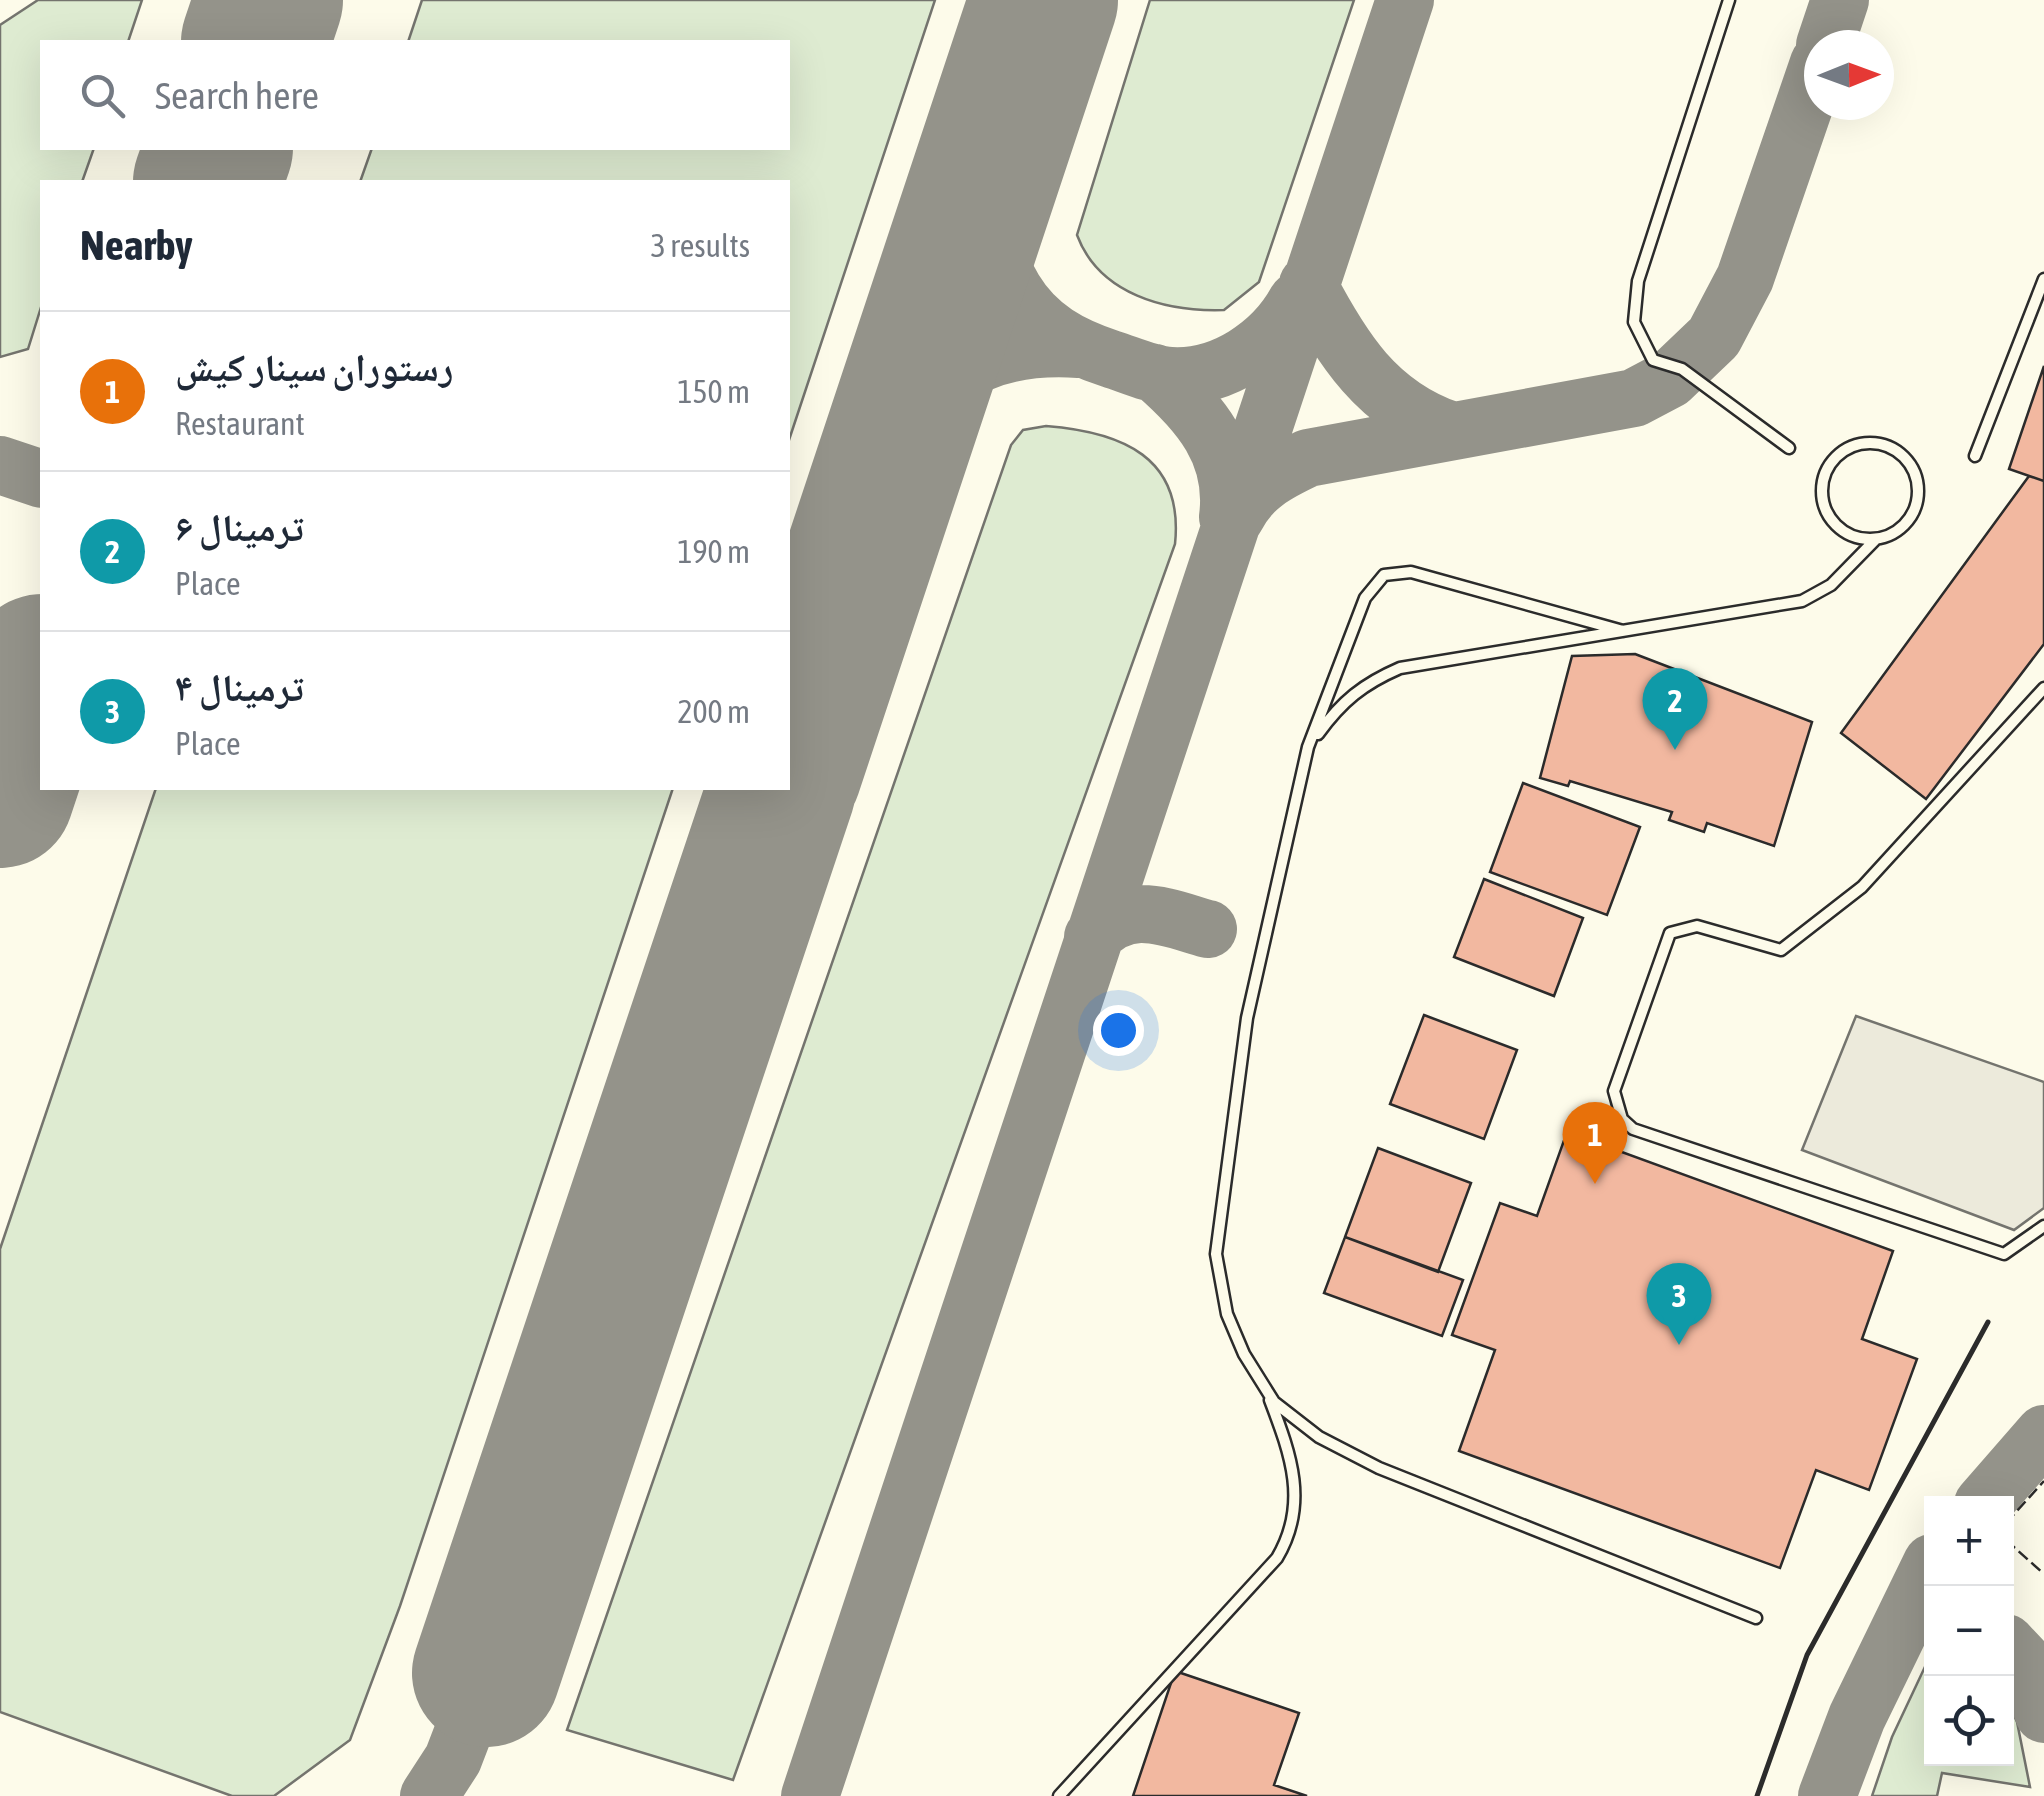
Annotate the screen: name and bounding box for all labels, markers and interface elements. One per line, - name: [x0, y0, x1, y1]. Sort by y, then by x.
- north arrow: [1804, 30, 1894, 120]
- search box: [40, 40, 790, 150]
- icon: search: [75, 68, 130, 123]
- text: Search here: [155, 74, 319, 117]
- text: Nearby: [80, 221, 193, 269]
- text: 3 results: [651, 227, 750, 264]
- text: رستوران سینار کیش: [175, 346, 453, 389]
- text: 1: [105, 373, 120, 410]
- text: 150 m: [677, 373, 750, 410]
- text: Restaurant: [175, 405, 305, 442]
- text: ترمینال ۶: [175, 506, 304, 549]
- text: 2: [105, 533, 120, 570]
- text: 190 m: [677, 533, 750, 570]
- text: Place: [175, 565, 240, 602]
- text: ترمینال ۴: [175, 666, 304, 709]
- pin: 2: [1642, 668, 1708, 750]
- text: 3: [105, 693, 120, 730]
- text: 200 m: [677, 693, 750, 730]
- text: Place: [175, 725, 240, 762]
- your location: [1093, 1005, 1144, 1056]
- pin: 1: [1562, 1102, 1628, 1184]
- pin: 3: [1646, 1262, 1712, 1345]
- map controls: [1924, 1496, 2014, 1766]
- button: +: [1924, 1496, 2014, 1586]
- button: −: [1924, 1586, 2014, 1676]
- button: locate: [1924, 1676, 2014, 1766]

